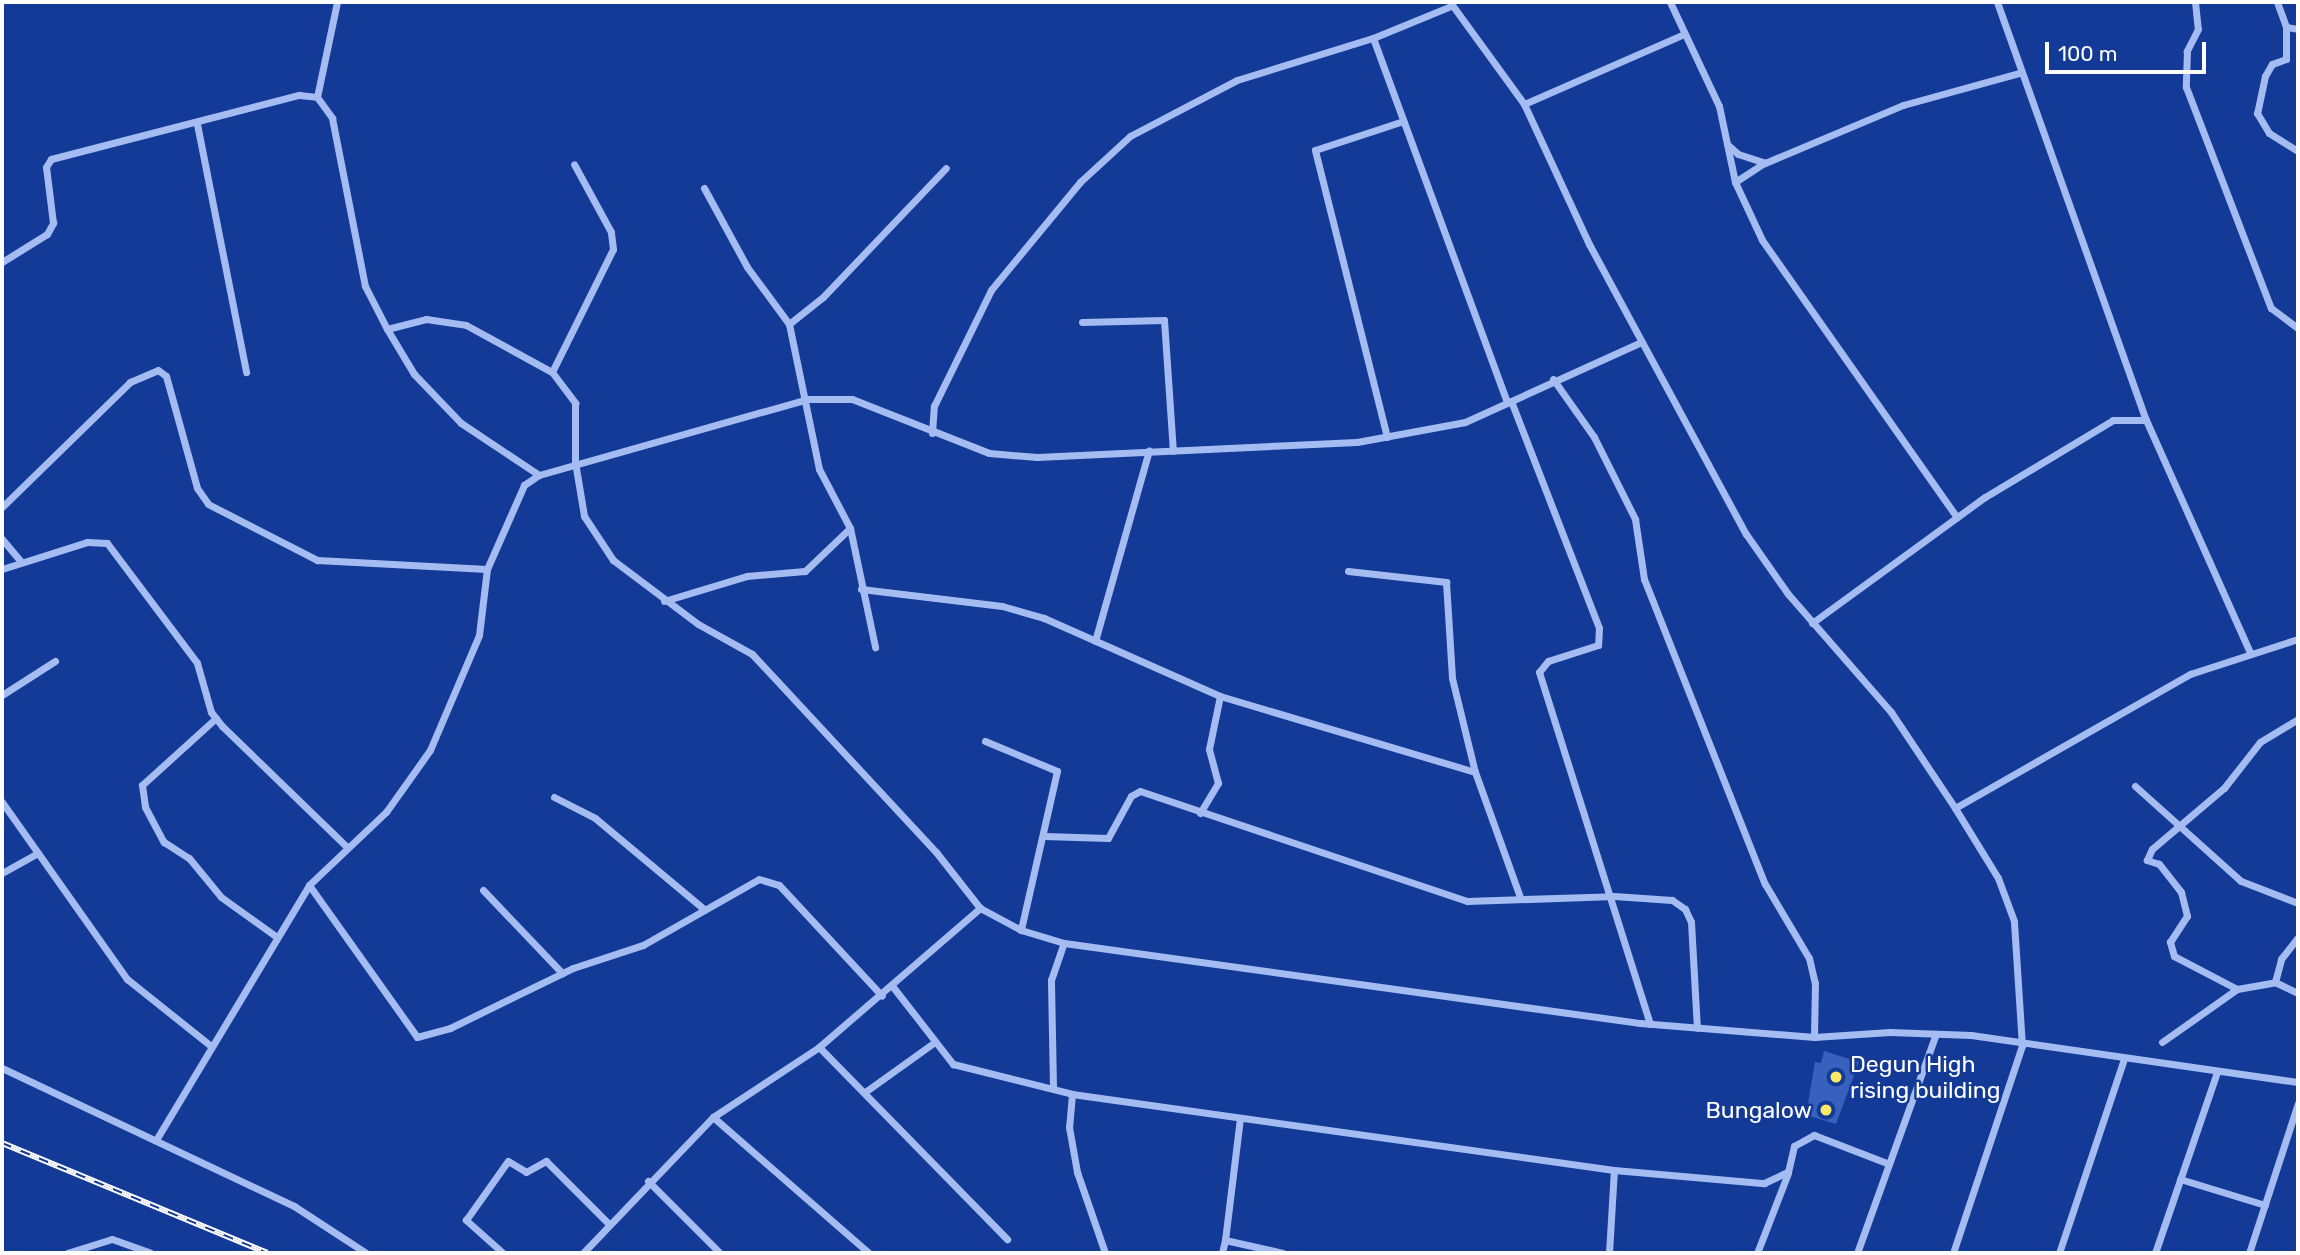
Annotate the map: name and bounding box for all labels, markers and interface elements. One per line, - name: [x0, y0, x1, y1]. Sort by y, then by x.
- scale bar: [2048, 28, 2209, 72]
- text: 100 m: [2058, 41, 2117, 66]
- place label: Degun High rising building: [1850, 1050, 2001, 1104]
- marker: Degun High rising building: [1828, 1069, 1844, 1085]
- place label: Bungalow: [1706, 1096, 1812, 1124]
- marker: Bungalow: [1818, 1102, 1834, 1118]

